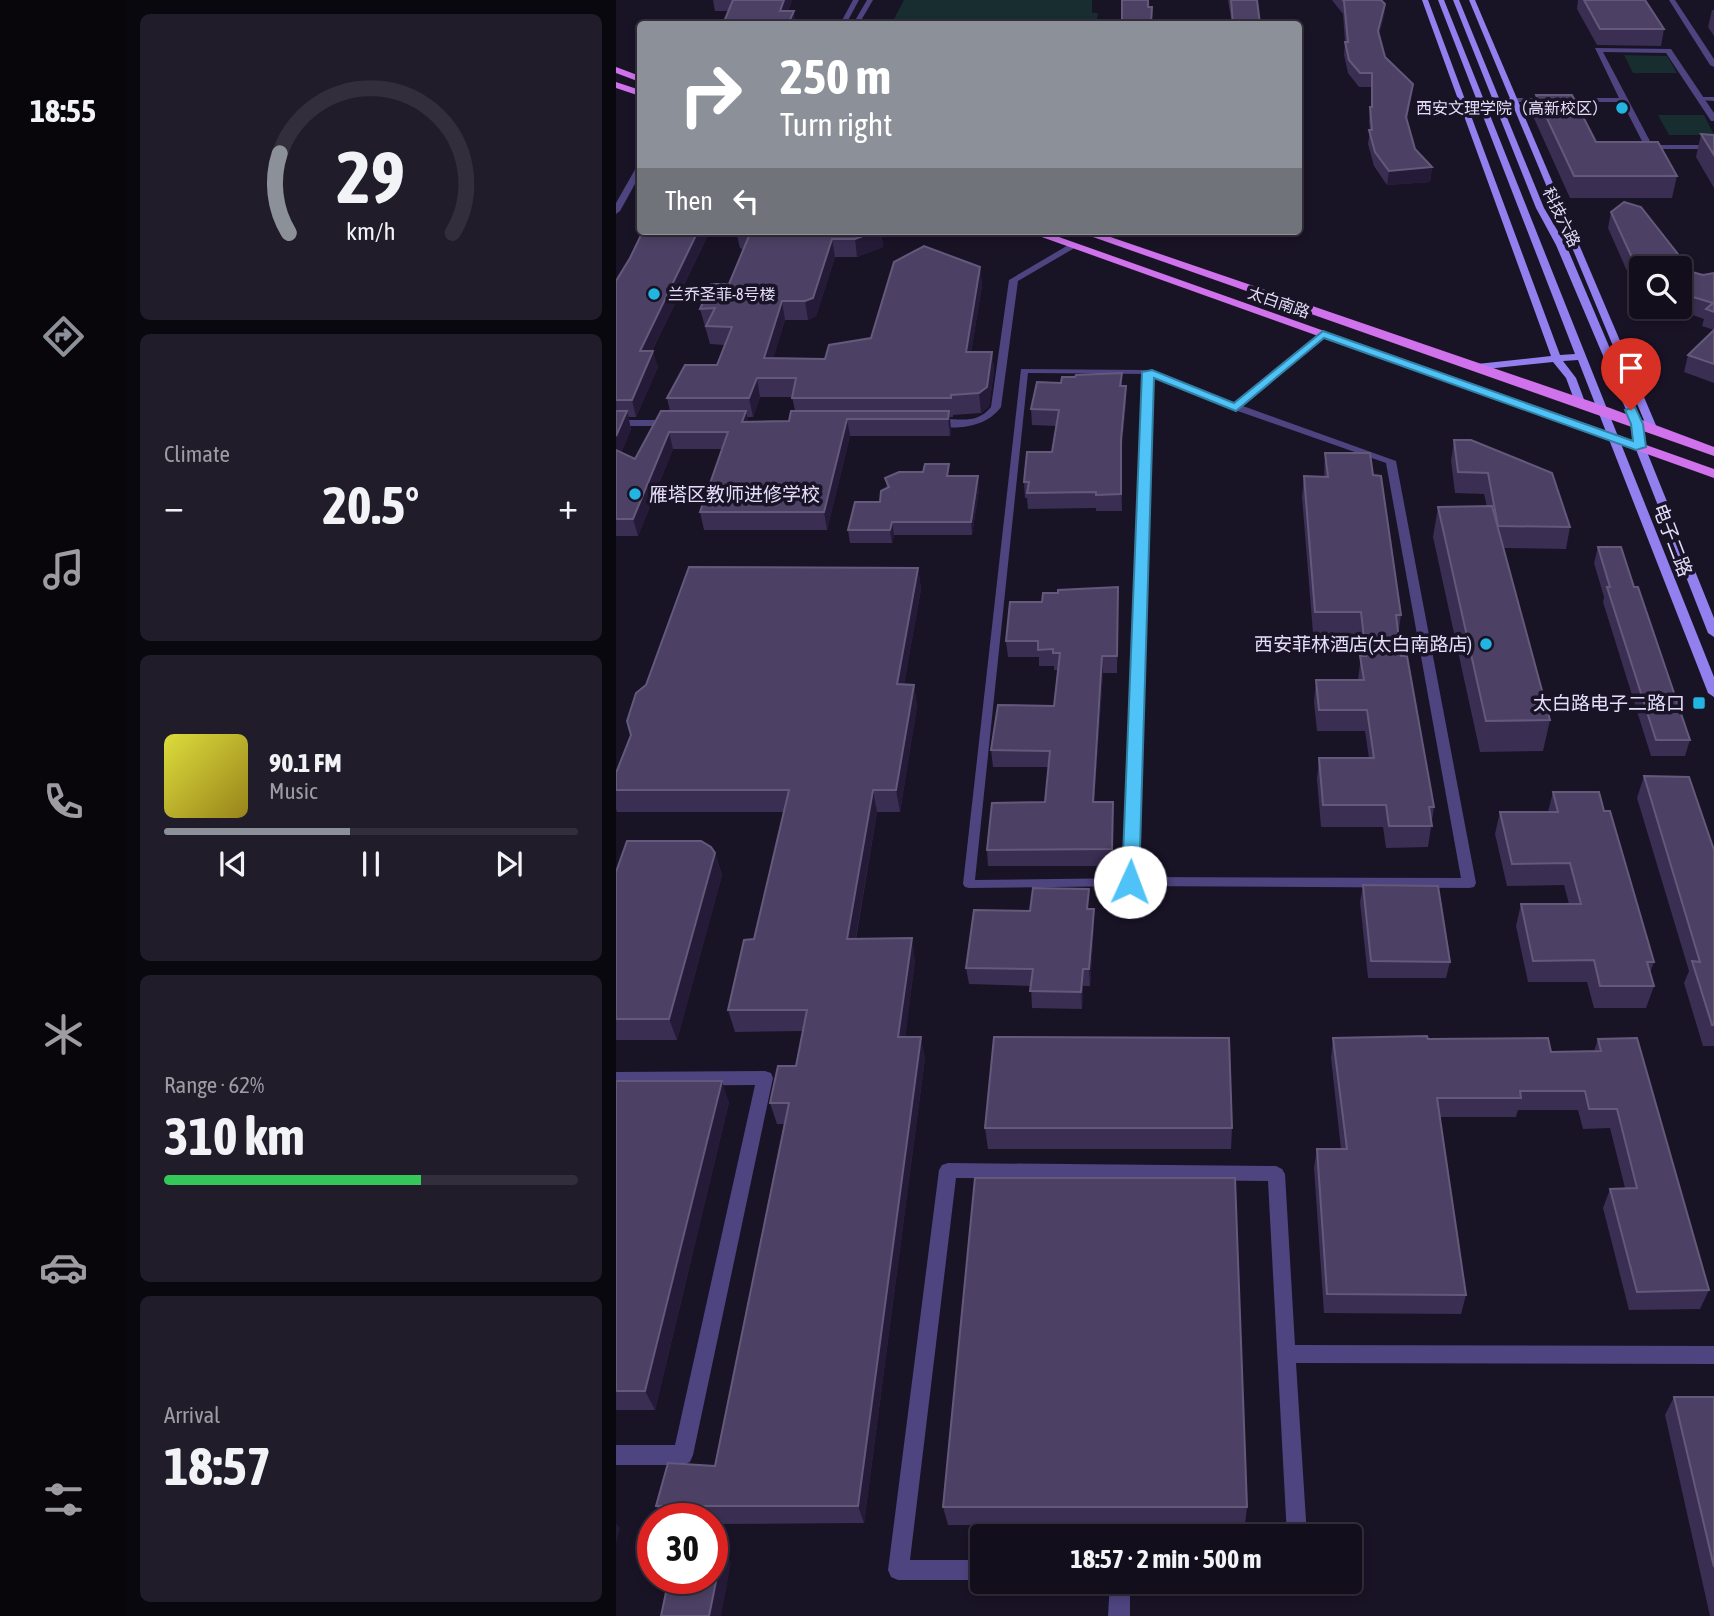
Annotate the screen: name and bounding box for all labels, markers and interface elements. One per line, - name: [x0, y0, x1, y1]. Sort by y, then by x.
- text: 250 m: [780, 48, 891, 104]
- icon: right: [665, 49, 756, 140]
- text: 18:55: [30, 92, 96, 129]
- place label: 西安文理学院（高新校区）: [1416, 99, 1608, 117]
- marker: 西安文理学院（高新校区）: [1614, 100, 1630, 116]
- text: Turn right: [780, 106, 893, 143]
- text: 29: [337, 136, 405, 219]
- icon: left: [727, 182, 765, 220]
- street label: 科技六路: [1540, 184, 1584, 250]
- text: Then: [665, 186, 713, 216]
- text: km/h: [346, 217, 396, 245]
- map controls: [1629, 256, 1692, 319]
- button: search: [1629, 256, 1692, 319]
- street label: 太白南路: [1246, 283, 1312, 321]
- place label: 兰乔圣菲-8号楼: [668, 285, 776, 303]
- marker: 兰乔圣菲-8号楼: [646, 286, 662, 302]
- icon: directions: [39, 312, 88, 361]
- pin: [1601, 338, 1661, 410]
- icon: arrive: [1612, 349, 1650, 387]
- text: Climate: [164, 441, 230, 467]
- text: 20.5°: [323, 475, 419, 535]
- place label: 雁塔区教师进修学校: [649, 483, 820, 505]
- text: −: [164, 484, 184, 527]
- text: +: [558, 484, 578, 527]
- marker: 雁塔区教师进修学校: [627, 486, 643, 502]
- street label: 电子二路: [1649, 501, 1697, 579]
- icon: music: [39, 545, 88, 594]
- place label: 西安菲林酒店(太白南路店): [1254, 633, 1472, 655]
- marker: 西安菲林酒店(太白南路店): [1478, 636, 1494, 652]
- place label: 太白路电子二路口: [1533, 692, 1685, 714]
- marker: 太白路电子二路口: [1691, 695, 1707, 711]
- text: 90.1 FM: [269, 748, 342, 778]
- icon: phone: [39, 777, 88, 826]
- text: Music: [269, 778, 317, 804]
- icon: previous: [214, 845, 252, 883]
- icon: pause: [352, 845, 390, 883]
- icon: next: [490, 845, 528, 883]
- position arrow: [1093, 845, 1167, 919]
- icon: climate: [39, 1010, 88, 1059]
- text: Range · 62%: [164, 1072, 264, 1098]
- text: 310 km: [164, 1106, 305, 1166]
- icon: car: [39, 1243, 88, 1292]
- text: Arrival: [164, 1402, 220, 1428]
- text: 18:57: [164, 1436, 271, 1496]
- icon: filters: [39, 1475, 88, 1524]
- speed limit sign: 30: [637, 1503, 728, 1594]
- text: 18:57 · 2 min · 500 m: [1071, 1544, 1261, 1574]

